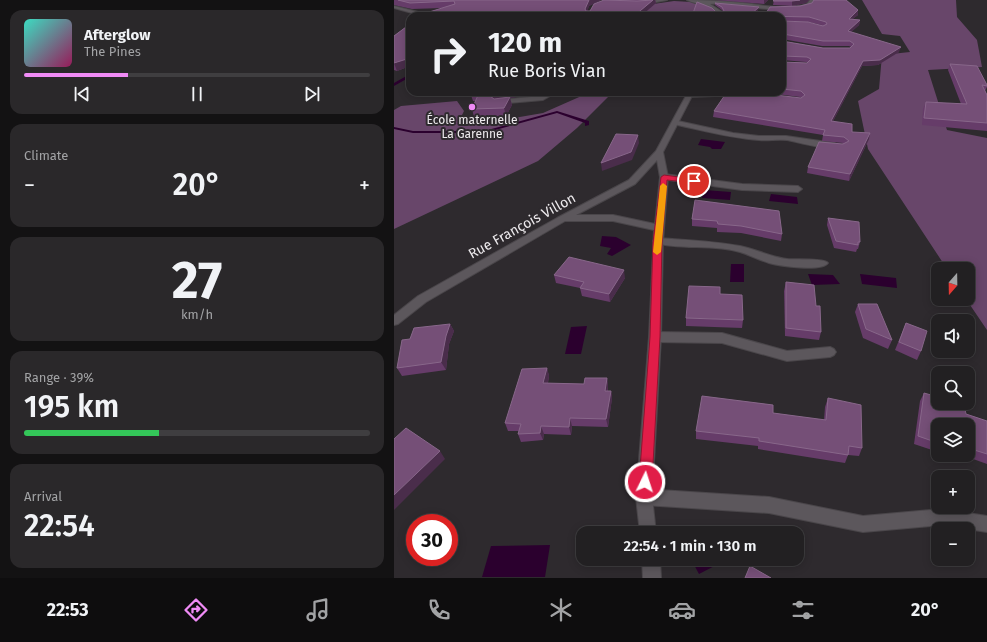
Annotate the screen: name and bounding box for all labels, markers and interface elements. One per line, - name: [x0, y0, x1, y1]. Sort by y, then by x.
- text: Afterglow: [84, 26, 150, 44]
- text: 120 m: [488, 26, 562, 59]
- icon: right: [422, 28, 474, 80]
- text: The Pines: [84, 44, 141, 59]
- text: Rue Boris Vian: [488, 60, 606, 82]
- icon: previous: [71, 83, 93, 105]
- icon: pause: [186, 83, 208, 105]
- icon: next: [301, 83, 323, 105]
- marker: École maternelle La Garenne: [467, 102, 477, 112]
- place label: École maternelle La Garenne: [426, 112, 518, 141]
- text: Climate: [24, 148, 68, 163]
- pin: [677, 164, 711, 198]
- text: 20°: [173, 167, 221, 203]
- icon: arrive: [683, 170, 705, 192]
- text: −: [24, 172, 35, 199]
- text: +: [359, 172, 370, 199]
- street label: Rue François Villon: [465, 189, 579, 263]
- text: 27: [172, 249, 222, 312]
- north arrow: [931, 262, 975, 306]
- map controls: [931, 262, 975, 566]
- text: km/h: [181, 307, 213, 322]
- button: sound: [931, 314, 975, 358]
- button: search: [931, 366, 975, 410]
- text: Range · 39%: [24, 370, 94, 385]
- text: 195 km: [24, 389, 119, 425]
- button: layers: [931, 418, 975, 462]
- position arrow: [624, 461, 666, 503]
- button: +: [931, 470, 975, 514]
- text: Arrival: [24, 489, 62, 504]
- text: 22:54: [24, 508, 95, 544]
- speed limit sign: 30: [406, 514, 458, 566]
- button: −: [931, 522, 975, 566]
- text: 22:54 · 1 min · 130 m: [624, 537, 756, 555]
- icon: directions: [182, 596, 210, 624]
- icon: music: [304, 596, 332, 624]
- icon: phone: [425, 596, 453, 624]
- icon: climate: [547, 596, 575, 624]
- icon: car: [668, 596, 696, 624]
- icon: filters: [789, 596, 817, 624]
- text: 22:53: [47, 599, 89, 621]
- text: 20°: [911, 599, 940, 621]

